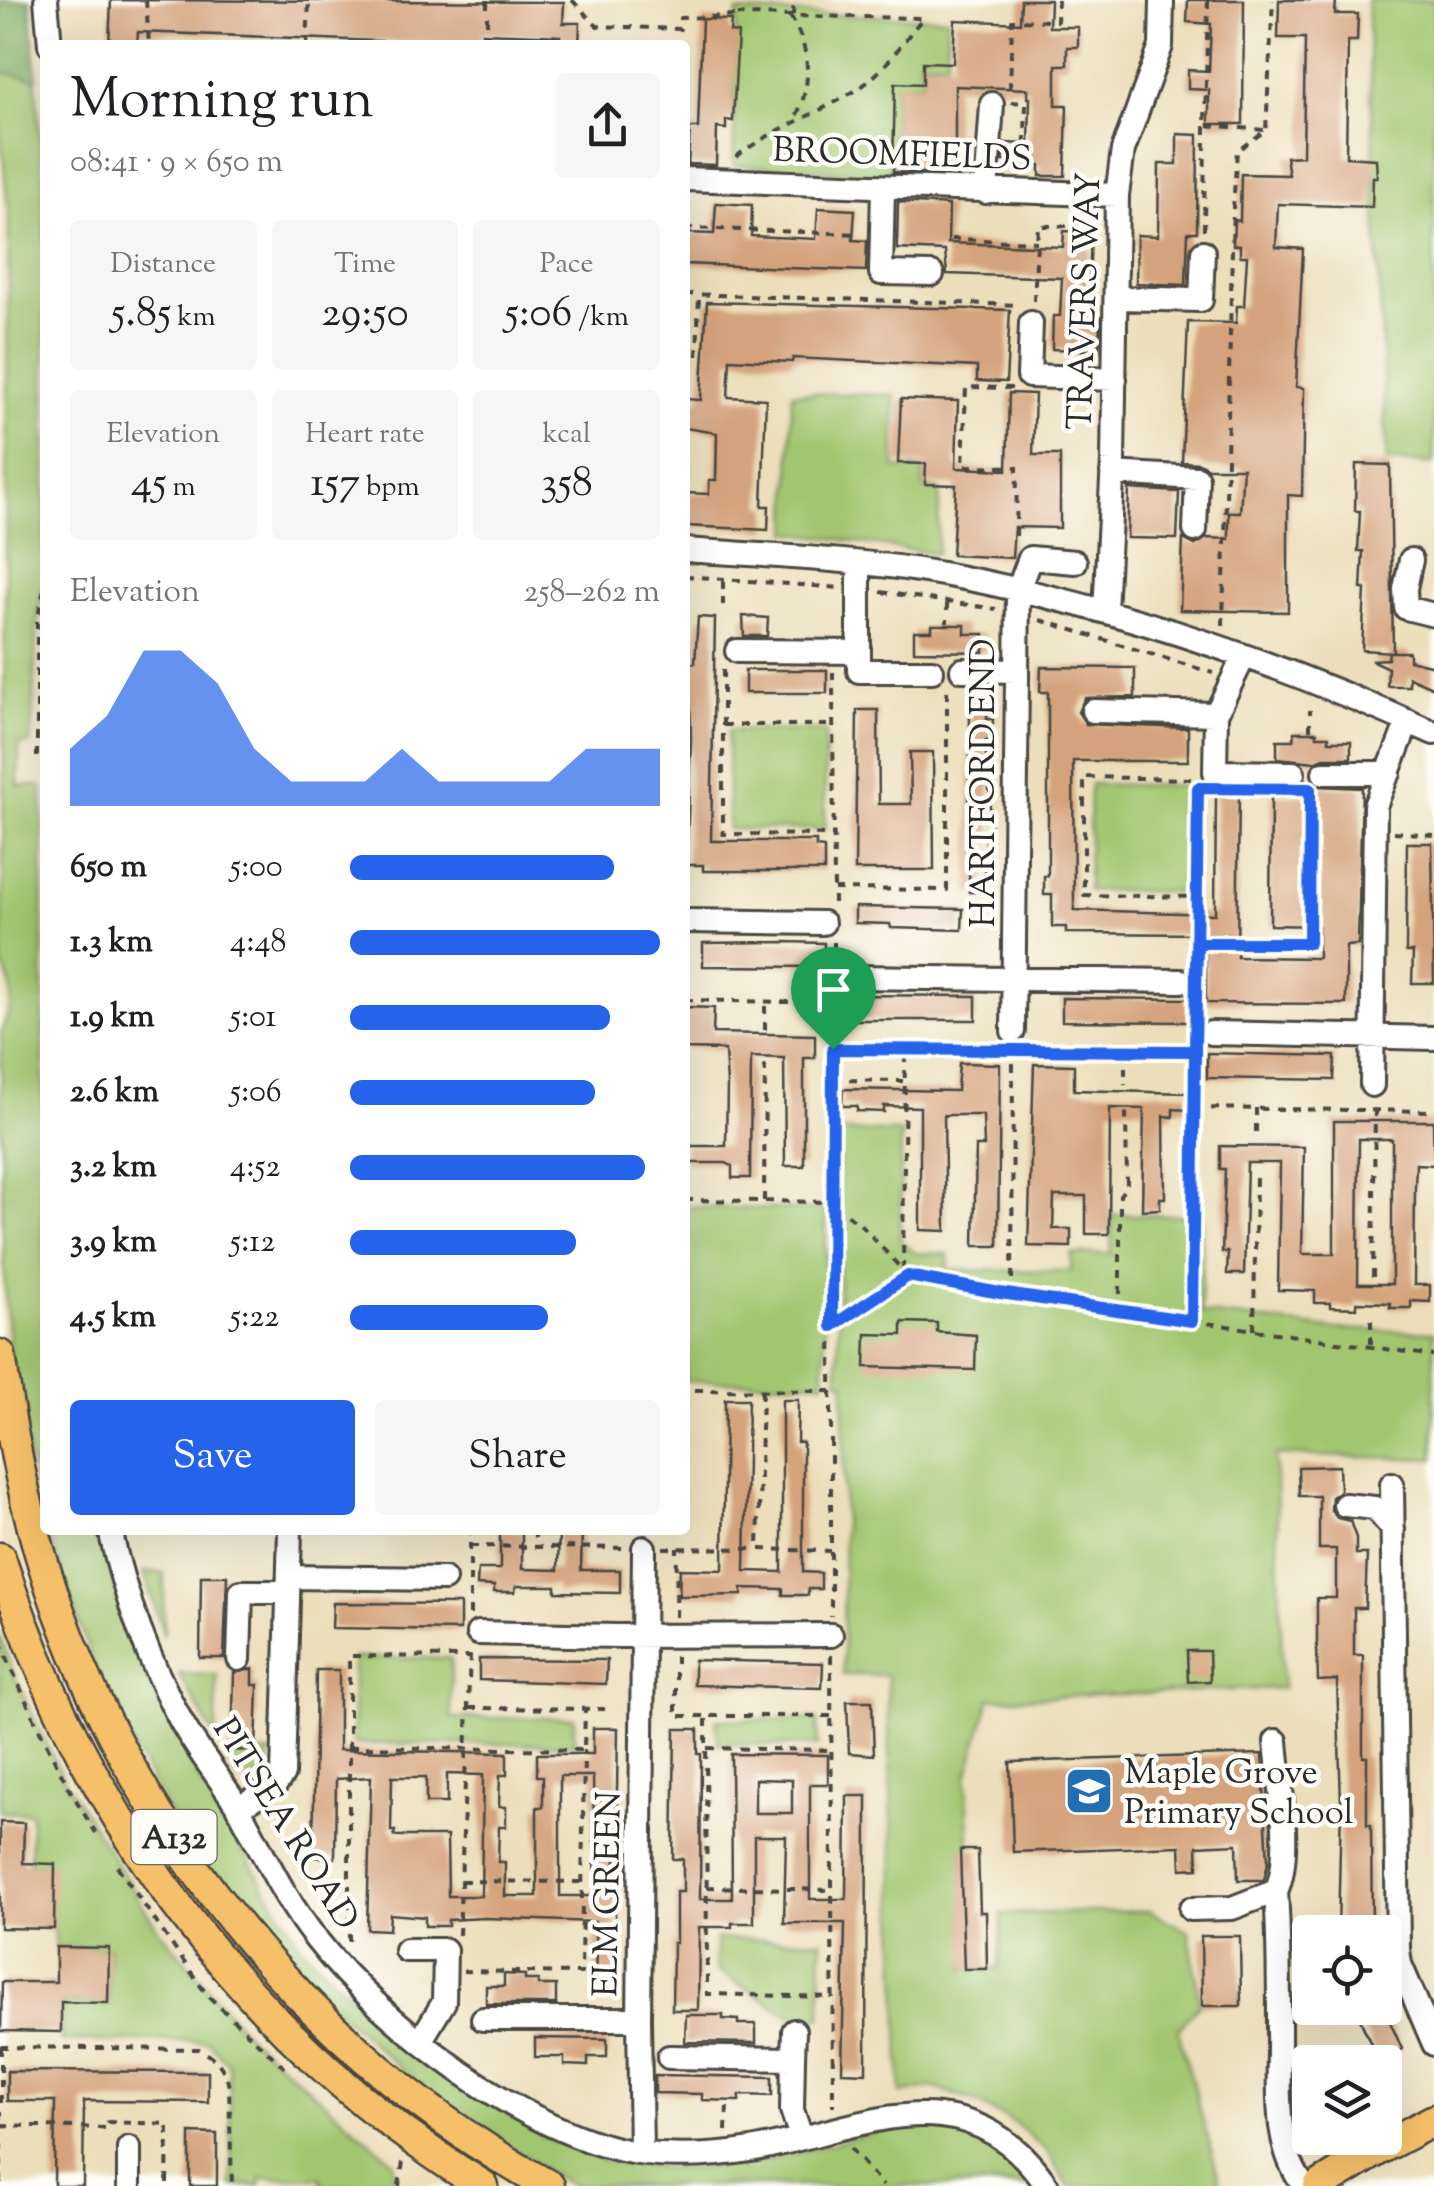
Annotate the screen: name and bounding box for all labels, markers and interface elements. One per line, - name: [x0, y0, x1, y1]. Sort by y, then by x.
- text: Morning run: [70, 63, 374, 142]
- button: share: [555, 73, 660, 178]
- street label: BROOMFIELDS: [771, 126, 1032, 187]
- text: 08:41 · 9 × 650 m: [70, 140, 283, 186]
- street label: TRAVERS WAY: [1057, 171, 1116, 431]
- text: Distance: [111, 245, 216, 285]
- text: Time: [334, 245, 396, 285]
- text: Pace: [540, 245, 593, 285]
- text: 5.85: [111, 285, 171, 345]
- text: 29:50: [321, 285, 409, 345]
- text: 5:06: [504, 285, 572, 345]
- text: km: [171, 298, 216, 338]
- text: /km: [572, 298, 629, 338]
- text: Elevation: [107, 415, 220, 455]
- text: Heart rate: [305, 415, 425, 455]
- text: kcal: [543, 415, 591, 455]
- text: 45: [131, 455, 167, 515]
- text: 157: [310, 455, 360, 515]
- text: 358: [540, 455, 593, 515]
- text: m: [167, 468, 196, 508]
- text: bpm: [360, 468, 420, 508]
- text: Elevation: [70, 570, 200, 616]
- text: 258–262 m: [524, 570, 660, 616]
- street label: HARTFORD END: [960, 638, 1011, 928]
- text: 650 m: [70, 845, 147, 891]
- text: 5:00: [230, 845, 283, 891]
- text: 1.3 km: [70, 920, 153, 966]
- text: 4:48: [230, 920, 287, 966]
- pin: [791, 947, 876, 1050]
- icon: arrive: [806, 962, 861, 1017]
- text: 1.9 km: [70, 995, 155, 1041]
- text: 5:01: [230, 995, 276, 1041]
- text: 2.6 km: [70, 1070, 159, 1116]
- text: 5:06: [230, 1070, 282, 1116]
- text: 3.2 km: [70, 1145, 157, 1191]
- text: 4:52: [230, 1145, 280, 1191]
- text: 3.9 km: [70, 1220, 157, 1266]
- text: 5:12: [230, 1220, 275, 1266]
- text: 4.5 km: [70, 1295, 156, 1341]
- text: 5:22: [230, 1295, 279, 1341]
- button: Save: [70, 1400, 355, 1515]
- button: Share: [375, 1400, 660, 1515]
- street label: PITSEA ROAD: [198, 1709, 370, 1941]
- place label: Maple Grove Primary School: [1124, 1749, 1354, 1840]
- school or university icon: Maple Grove Primary School: [1063, 1765, 1115, 1817]
- street label: ELM GREEN: [582, 1791, 637, 1997]
- road number: A132: [132, 1810, 216, 1864]
- map controls: [1292, 1915, 1402, 2155]
- button: locate: [1292, 1915, 1402, 2025]
- button: layers: [1292, 2045, 1402, 2155]

